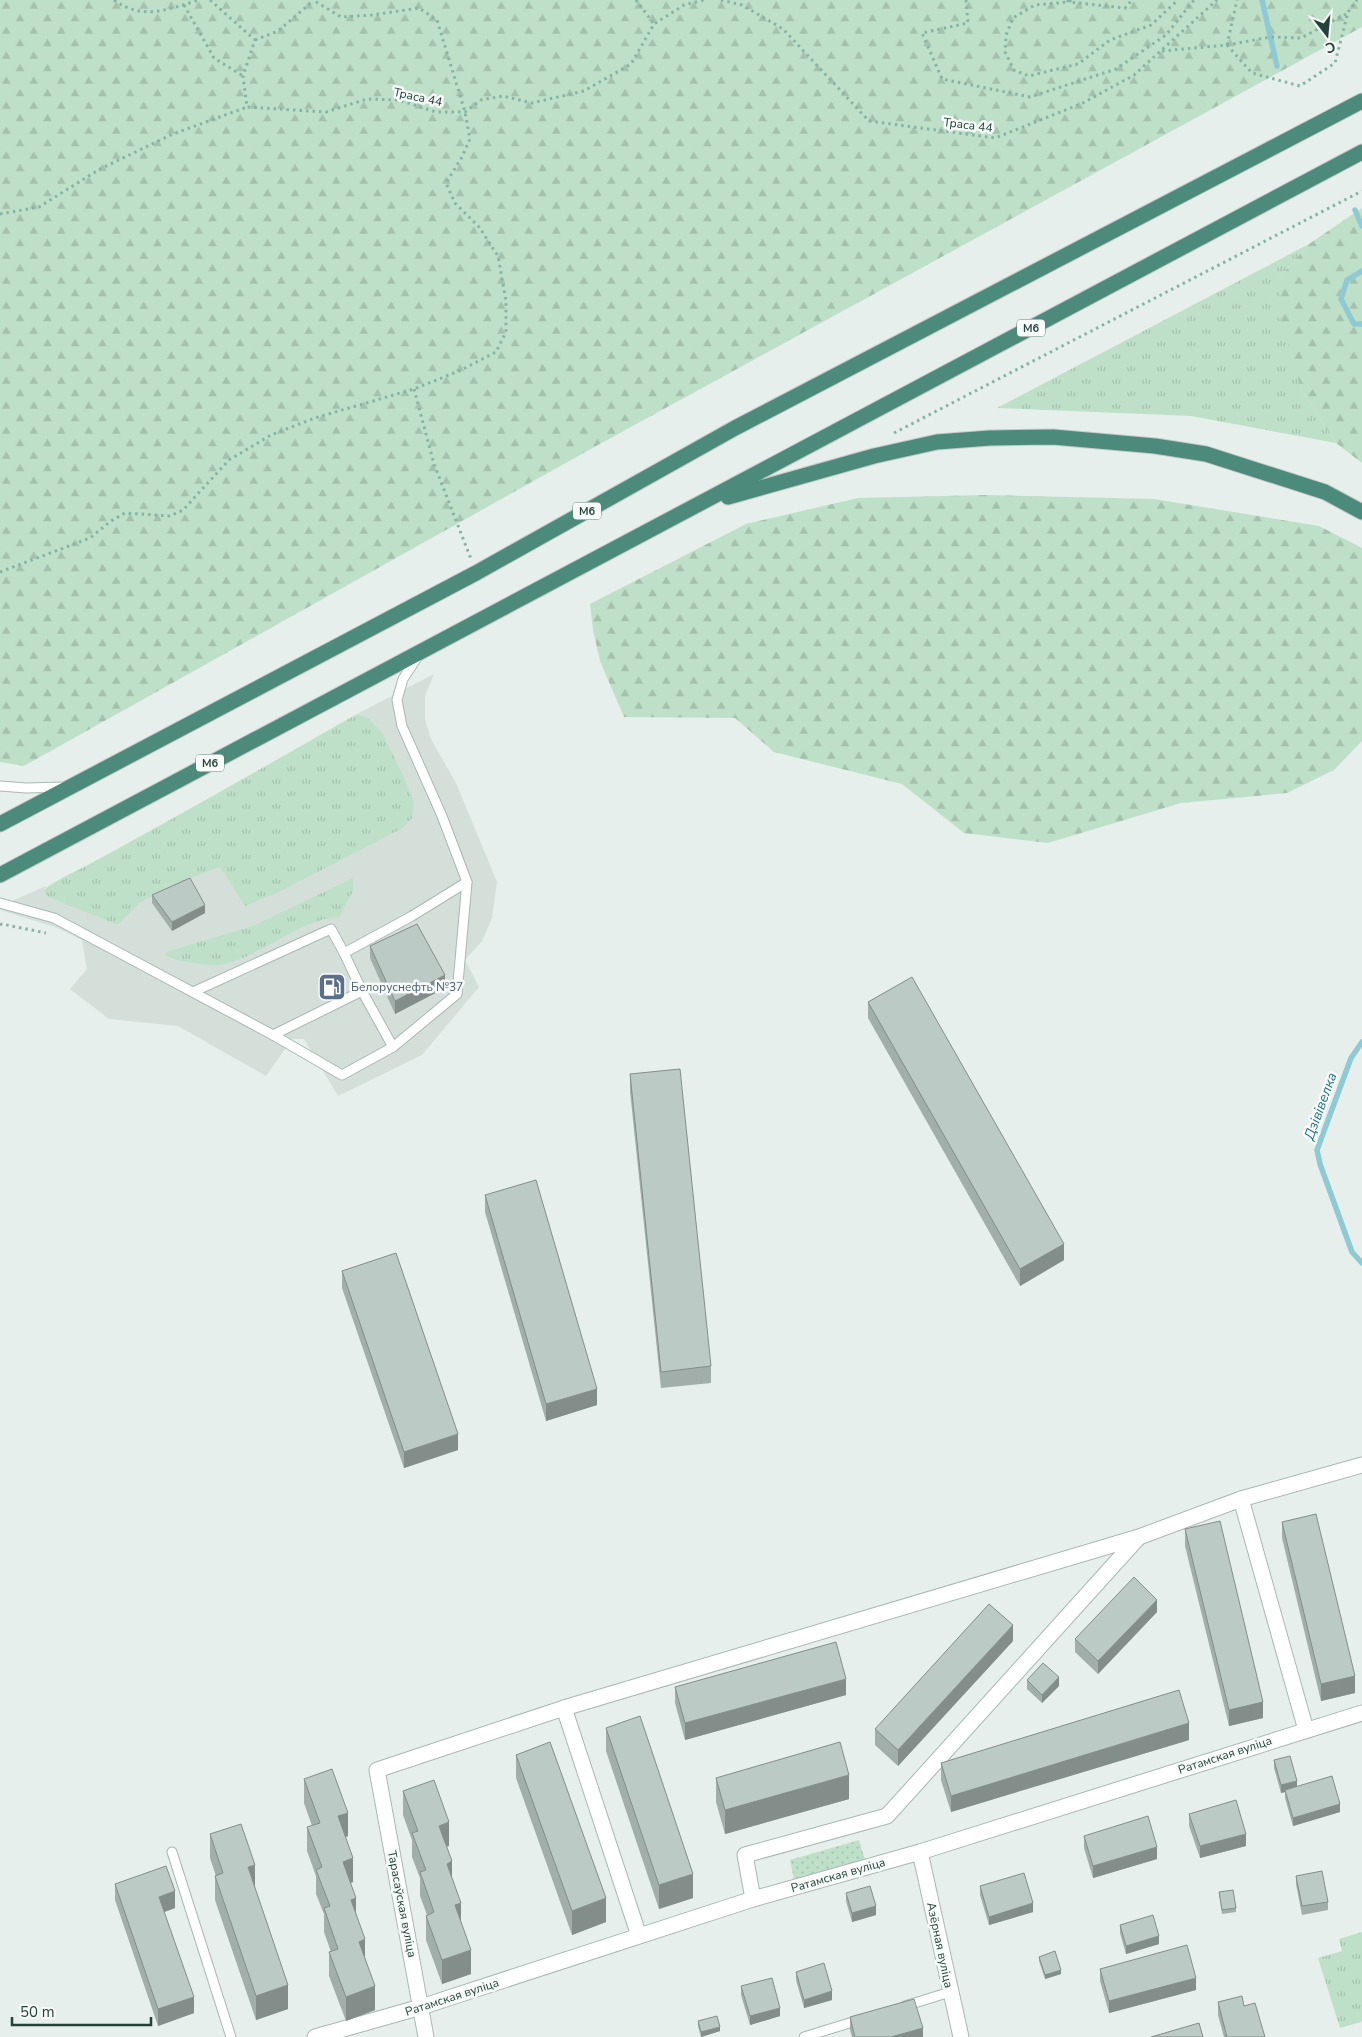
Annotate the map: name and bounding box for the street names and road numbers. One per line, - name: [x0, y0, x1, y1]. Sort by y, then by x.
- street label: Траса 44: [392, 84, 444, 110]
- street label: Траса 44: [942, 114, 994, 136]
- road number: М6: [1017, 319, 1045, 336]
- road number: М6: [573, 502, 601, 520]
- road number: М6: [196, 754, 224, 771]
- street label: Ратамская вуліца: [1176, 1732, 1274, 1778]
- street label: Тарасаўская вуліца: [384, 1849, 420, 1959]
- street label: Ратамская вуліца: [789, 1854, 887, 1896]
- street label: Азёрная вуліца: [923, 1901, 957, 1989]
- street label: Ратамская вуліца: [403, 1974, 501, 2020]

